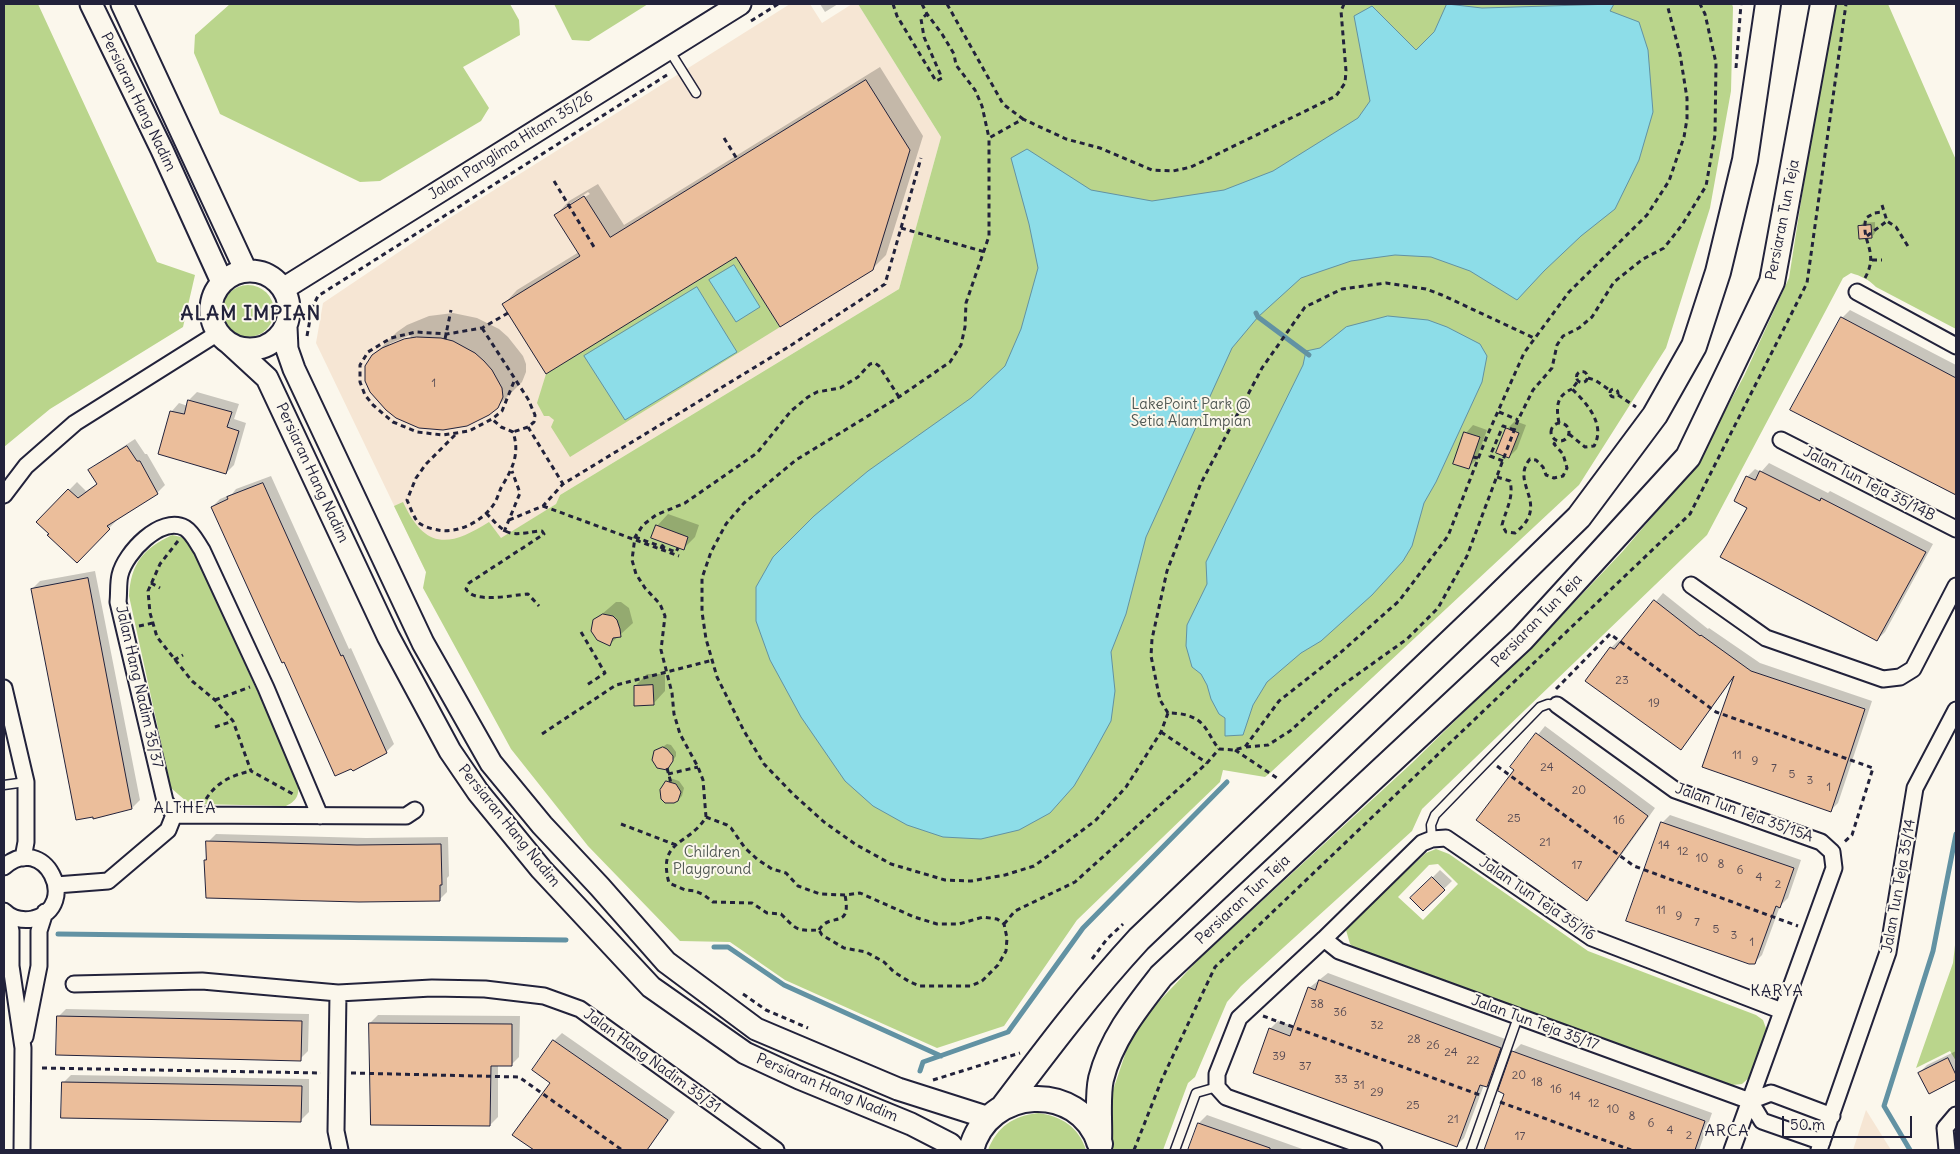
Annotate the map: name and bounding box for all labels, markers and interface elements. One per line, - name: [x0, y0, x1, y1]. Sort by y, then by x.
- street label: Persiaran Hang Nadim: [97, 30, 179, 174]
- street label: Jalan Panglima Hitam 35/26: [425, 88, 597, 204]
- street label: Persiaran Tun Teja: [1762, 158, 1804, 282]
- district label: ALAM IMPIAN: [179, 302, 323, 326]
- house number: 1: [432, 377, 436, 391]
- park label: LakePoint Park @ Setia AlamImpian: [1131, 396, 1251, 431]
- street label: Persiaran Hang Nadim: [272, 400, 352, 546]
- street label: Jalan Tun Teja 35/14B: [1800, 443, 1938, 525]
- street label: Persiaran Tun Teja: [1488, 571, 1586, 671]
- street label: Jalan Hang Nadim 35/37: [112, 604, 166, 770]
- house number: 23: [1615, 674, 1629, 688]
- house number: 19: [1648, 697, 1660, 711]
- house number: 11: [1732, 749, 1742, 763]
- house number: 9: [1752, 755, 1758, 769]
- street label: Persiaran Hang Nadim: [454, 761, 564, 891]
- house number: 24: [1540, 761, 1554, 775]
- house number: 7: [1771, 762, 1777, 776]
- house number: 5: [1789, 768, 1795, 782]
- house number: 3: [1807, 774, 1813, 788]
- street label: Jalan Tun Teja 35/15A: [1673, 780, 1815, 846]
- house number: 1: [1827, 781, 1831, 795]
- house number: 20: [1572, 784, 1586, 798]
- district label: ALTHEA: [153, 798, 217, 818]
- house number: 25: [1507, 812, 1521, 826]
- house number: 16: [1613, 814, 1625, 828]
- street label: Jalan Tun Teja 35/14: [1878, 818, 1920, 954]
- house number: 21: [1539, 836, 1551, 850]
- house number: 14: [1658, 839, 1670, 853]
- park label: Children Playground: [673, 844, 751, 879]
- house number: 12: [1677, 845, 1689, 859]
- street label: Persiaran Tun Teja: [1192, 852, 1294, 948]
- house number: 10: [1696, 852, 1708, 866]
- street label: Jalan Tun Teja 35/16: [1476, 854, 1598, 944]
- house number: 8: [1718, 858, 1724, 872]
- house number: 17: [1572, 859, 1582, 873]
- house number: 6: [1737, 864, 1743, 878]
- house number: 4: [1756, 871, 1762, 885]
- house number: 2: [1775, 878, 1781, 892]
- house number: 11: [1656, 904, 1666, 918]
- house number: 9: [1676, 910, 1682, 924]
- house number: 7: [1694, 916, 1700, 930]
- house number: 5: [1713, 923, 1719, 937]
- house number: 3: [1731, 929, 1737, 943]
- house number: 1: [1750, 936, 1754, 950]
- district label: KARYA: [1750, 981, 1804, 1001]
- street label: Jalan Tun Teja 35/17: [1469, 992, 1601, 1054]
- house number: 38: [1310, 998, 1324, 1012]
- street label: Jalan Hang Nadim 35/31: [580, 1005, 724, 1117]
- house number: 36: [1333, 1006, 1347, 1020]
- house number: 32: [1370, 1019, 1384, 1033]
- house number: 28: [1407, 1033, 1421, 1047]
- house number: 26: [1426, 1039, 1440, 1053]
- house number: 24: [1444, 1046, 1458, 1060]
- street label: Persiaran Hang Nadim: [753, 1050, 901, 1126]
- house number: 39: [1272, 1050, 1286, 1064]
- house number: 22: [1466, 1054, 1480, 1068]
- house number: 37: [1299, 1060, 1311, 1074]
- house number: 20: [1512, 1069, 1526, 1083]
- house number: 33: [1334, 1073, 1348, 1087]
- house number: 18: [1531, 1076, 1543, 1090]
- house number: 31: [1353, 1079, 1365, 1093]
- house number: 16: [1550, 1083, 1562, 1097]
- house number: 29: [1370, 1086, 1384, 1100]
- house number: 14: [1569, 1090, 1581, 1104]
- house number: 12: [1588, 1097, 1600, 1111]
- house number: 25: [1406, 1099, 1420, 1113]
- house number: 10: [1607, 1103, 1619, 1117]
- scale bar: [1785, 1106, 1915, 1138]
- house number: 8: [1629, 1110, 1635, 1124]
- house number: 21: [1447, 1113, 1459, 1127]
- text: 50 m: [1790, 1115, 1825, 1134]
- house number: 6: [1648, 1117, 1654, 1131]
- district label: ARCA: [1704, 1121, 1750, 1141]
- house number: 4: [1667, 1124, 1673, 1138]
- house number: 2: [1686, 1129, 1692, 1143]
- house number: 17: [1515, 1130, 1525, 1144]

